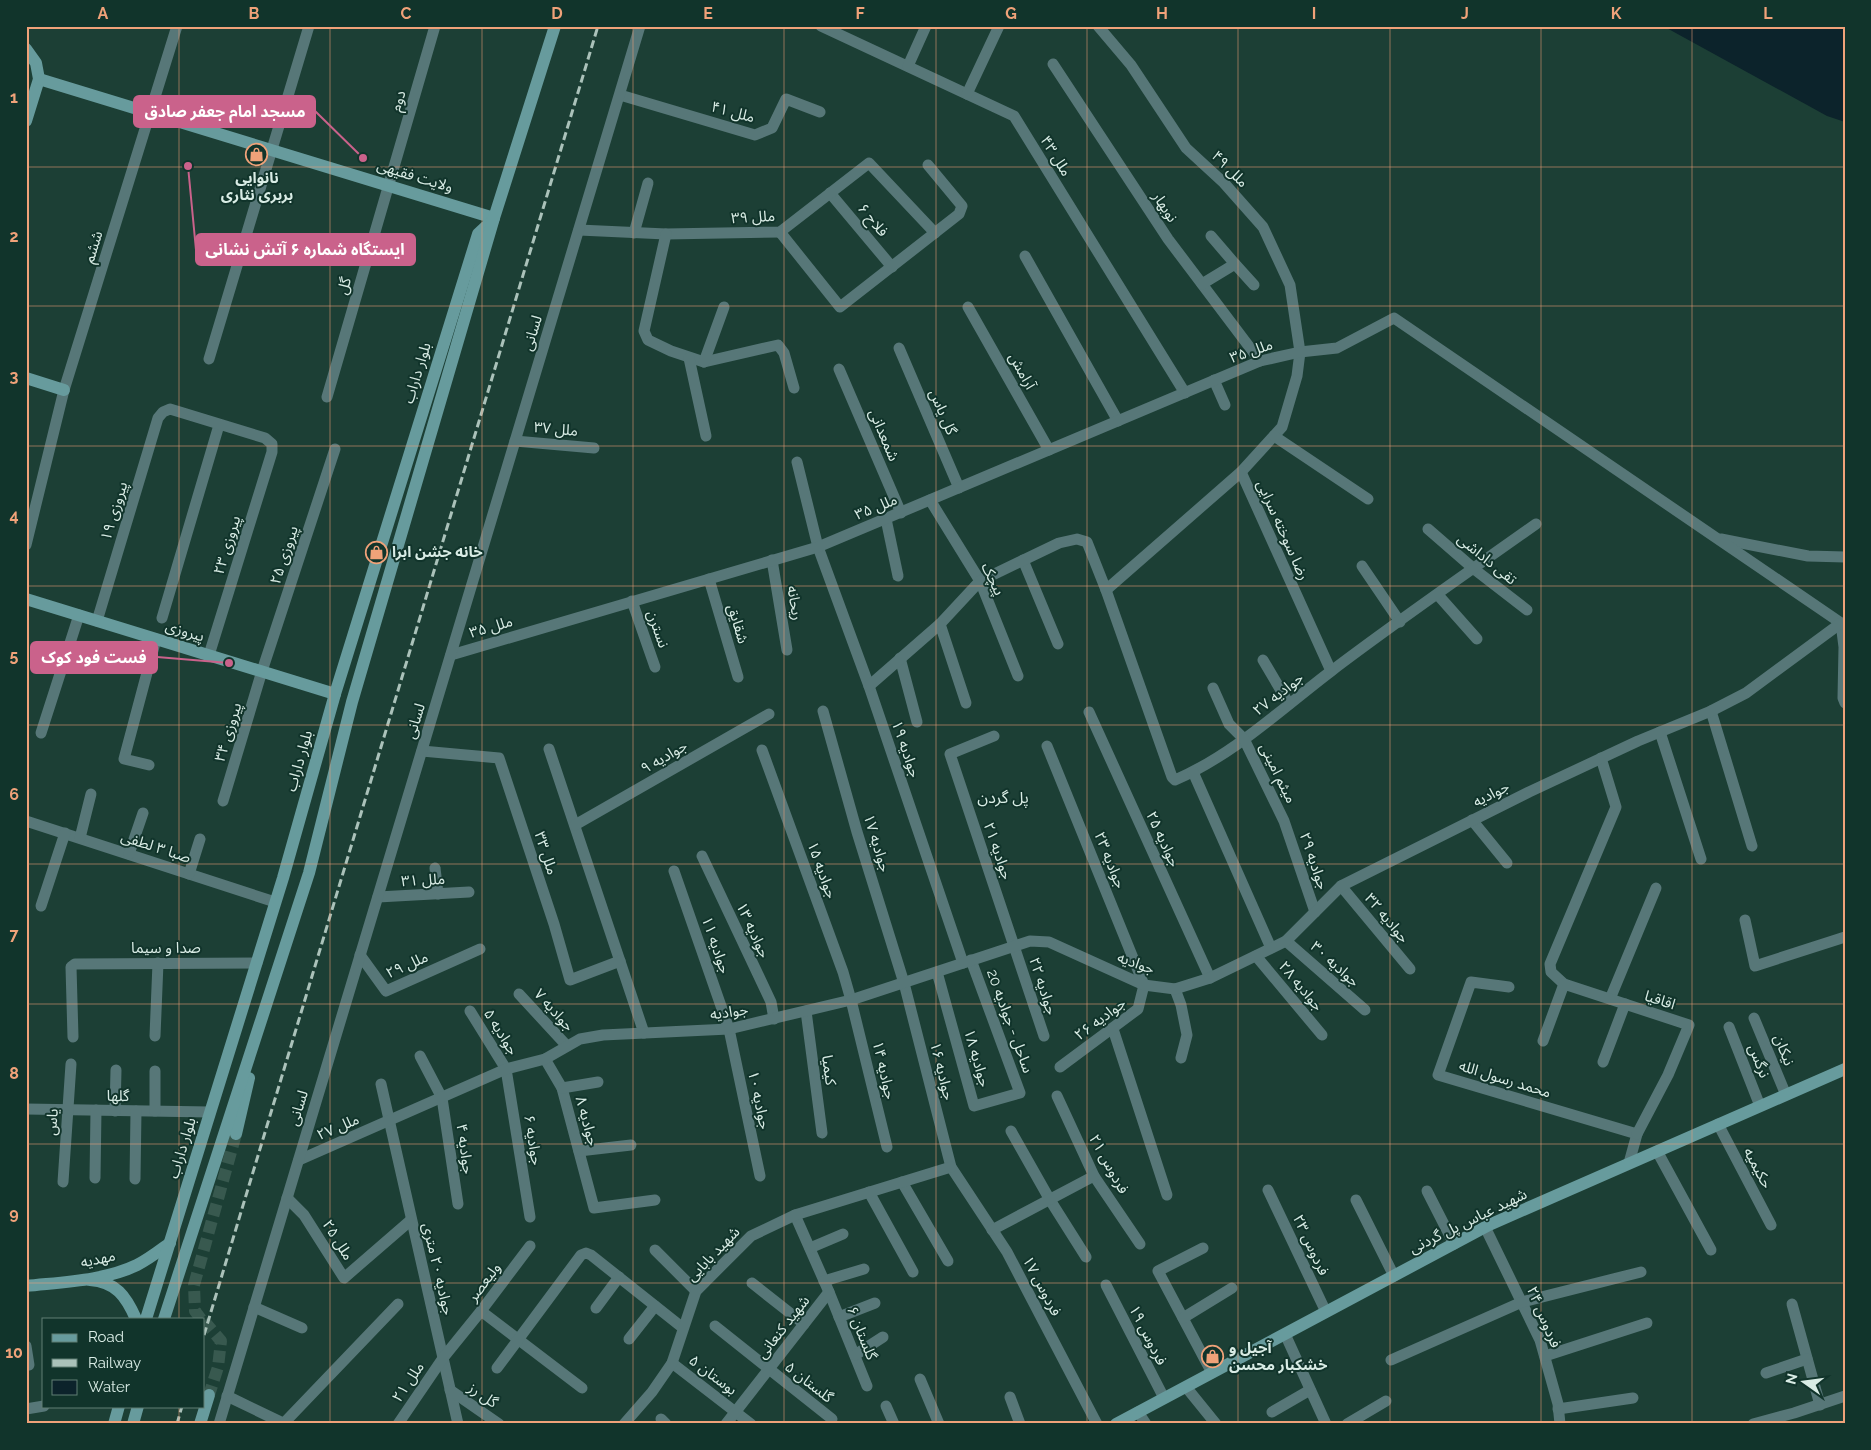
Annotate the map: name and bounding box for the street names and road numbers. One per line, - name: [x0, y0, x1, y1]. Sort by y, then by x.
- street label: دوم: [386, 88, 411, 114]
- street label: ملل ۴۱: [709, 98, 757, 126]
- street label: ملل ۴۳: [1037, 132, 1075, 180]
- street label: ملل ۴۹: [1208, 147, 1252, 191]
- street label: ولایت فقیهی: [375, 156, 455, 196]
- street label: نوبهار: [1148, 188, 1181, 226]
- street label: فلاح ۶: [852, 200, 892, 242]
- street label: ملل ۳۹: [730, 207, 776, 227]
- street label: ششم: [80, 228, 108, 266]
- street label: گل: [333, 275, 355, 297]
- street label: لسانی: [518, 313, 546, 353]
- street label: ملل ۳۵: [1227, 335, 1275, 367]
- street label: بلوار داراب: [399, 340, 435, 406]
- street label: آرامش: [1005, 350, 1040, 393]
- street label: گل یاس: [925, 386, 961, 438]
- street label: شمعدانی: [865, 406, 903, 464]
- street label: ملل ۳۷: [533, 418, 579, 440]
- street label: رضا سوخته سرایی: [1253, 477, 1313, 583]
- street label: پیروزی ۱۹: [97, 479, 133, 543]
- street label: ملل ۳۵: [852, 490, 900, 524]
- street label: پیروزی ۲۳: [210, 513, 246, 577]
- street label: پیروزی ۲۵: [266, 523, 303, 587]
- street label: تقی داداشی: [1454, 530, 1520, 588]
- street label: پیچک: [976, 560, 1009, 599]
- street label: ریحانه: [783, 584, 807, 622]
- street label: شقایق: [723, 602, 752, 646]
- street label: نسترن: [643, 608, 673, 650]
- street label: ملل ۳۵: [467, 612, 515, 642]
- street label: پیروزی: [163, 617, 207, 646]
- street label: جوادیه ۲۷: [1249, 669, 1307, 719]
- street label: پیروزی ۳۴: [211, 700, 247, 764]
- street label: لسانی: [401, 701, 429, 741]
- street label: جوادیه ۱۹: [888, 718, 924, 780]
- street label: بلوار داراب: [282, 728, 316, 794]
- street label: جوادیه ۹: [637, 736, 691, 778]
- street label: میثم امینی: [1254, 740, 1300, 807]
- street label: جوادیه: [1470, 777, 1512, 811]
- street label: جوادیه ۲۵: [1142, 808, 1184, 870]
- street label: جوادیه ۱۷: [860, 812, 894, 874]
- street label: جوادیه ۲۱: [980, 820, 1016, 882]
- street label: صبا ۳ لطفی: [119, 827, 193, 867]
- street label: ملل ۳۳: [531, 829, 561, 877]
- street label: جوادیه ۲۳: [1091, 829, 1130, 891]
- street label: جوادیه ۲۹: [1296, 830, 1332, 892]
- street label: جوادیه ۱۵: [803, 839, 841, 901]
- street label: ملل ۳۱: [400, 870, 446, 890]
- street label: جوادیه ۳۲: [1361, 889, 1413, 947]
- street label: جوادیه ۱۳: [732, 899, 774, 961]
- street label: جوادیه ۱۱: [698, 914, 734, 976]
- street label: جوادیه ۳۰: [1307, 937, 1363, 991]
- street label: صدا و سیما: [131, 939, 201, 957]
- street label: ملل ۲۹: [383, 948, 431, 982]
- street label: جوادیه: [1115, 948, 1157, 978]
- street label: جوادیه ۲۲: [1025, 955, 1061, 1017]
- street label: جوادیه ۲۸: [1275, 957, 1327, 1015]
- street label: ساحل - جوادیه 20: [983, 967, 1037, 1076]
- street label: جوادیه ۷: [530, 985, 578, 1035]
- street label: اقاقیا: [1642, 987, 1678, 1013]
- street label: جوادیه ۲۶: [1071, 994, 1129, 1044]
- street label: جوادیه: [709, 1000, 749, 1024]
- street label: ۵ جوادیه: [480, 1006, 522, 1058]
- street label: جوادیه ۱۸: [960, 1027, 994, 1089]
- street label: نیکان: [1770, 1032, 1798, 1068]
- street label: جوادیه ۱۴: [869, 1039, 899, 1101]
- street label: جوادیه ۱۶: [926, 1040, 958, 1102]
- street label: نرگس: [1744, 1042, 1774, 1080]
- street label: کیمیا: [818, 1054, 840, 1087]
- street label: محمد رسول الله: [1457, 1056, 1553, 1102]
- street label: جوادیه ۱۰: [744, 1069, 774, 1131]
- street label: گلها: [107, 1087, 130, 1105]
- street label: لسانی: [284, 1088, 312, 1128]
- street label: جوادیه ۸: [572, 1094, 602, 1148]
- street label: یاس: [42, 1108, 62, 1136]
- street label: ملل ۲۷: [314, 1110, 362, 1144]
- street label: جوادیه ۶: [520, 1113, 546, 1167]
- street label: بلوار داراب: [164, 1115, 200, 1181]
- street label: جوادیه ۴: [453, 1123, 477, 1176]
- street label: فردوس ۲۱: [1085, 1131, 1133, 1197]
- street label: حکیمیه: [1740, 1145, 1776, 1192]
- street label: شهید عباس پل گردنی: [1406, 1185, 1531, 1258]
- street label: فردوس ۲۳: [1289, 1212, 1333, 1279]
- street label: ملل ۲۵: [319, 1216, 357, 1264]
- street label: جوادیه ۲۰ متری: [419, 1221, 457, 1317]
- street label: شهید بابایی: [683, 1223, 744, 1285]
- street label: مهدیه: [79, 1247, 117, 1271]
- street label: فردوس ۱۷: [1019, 1253, 1065, 1319]
- street label: ولیعصر: [463, 1259, 504, 1306]
- street label: فردوس ۲۴: [1523, 1283, 1565, 1351]
- street label: شهید کنعانی: [753, 1292, 813, 1362]
- street label: فردوس ۱۹: [1125, 1302, 1171, 1368]
- street label: گلستان ۶: [843, 1304, 881, 1363]
- street label: بوستان ۵: [685, 1351, 741, 1399]
- street label: گلستان ۵: [781, 1358, 837, 1407]
- street label: ملل ۲۱: [388, 1359, 428, 1405]
- street label: گل رز: [464, 1378, 502, 1412]

